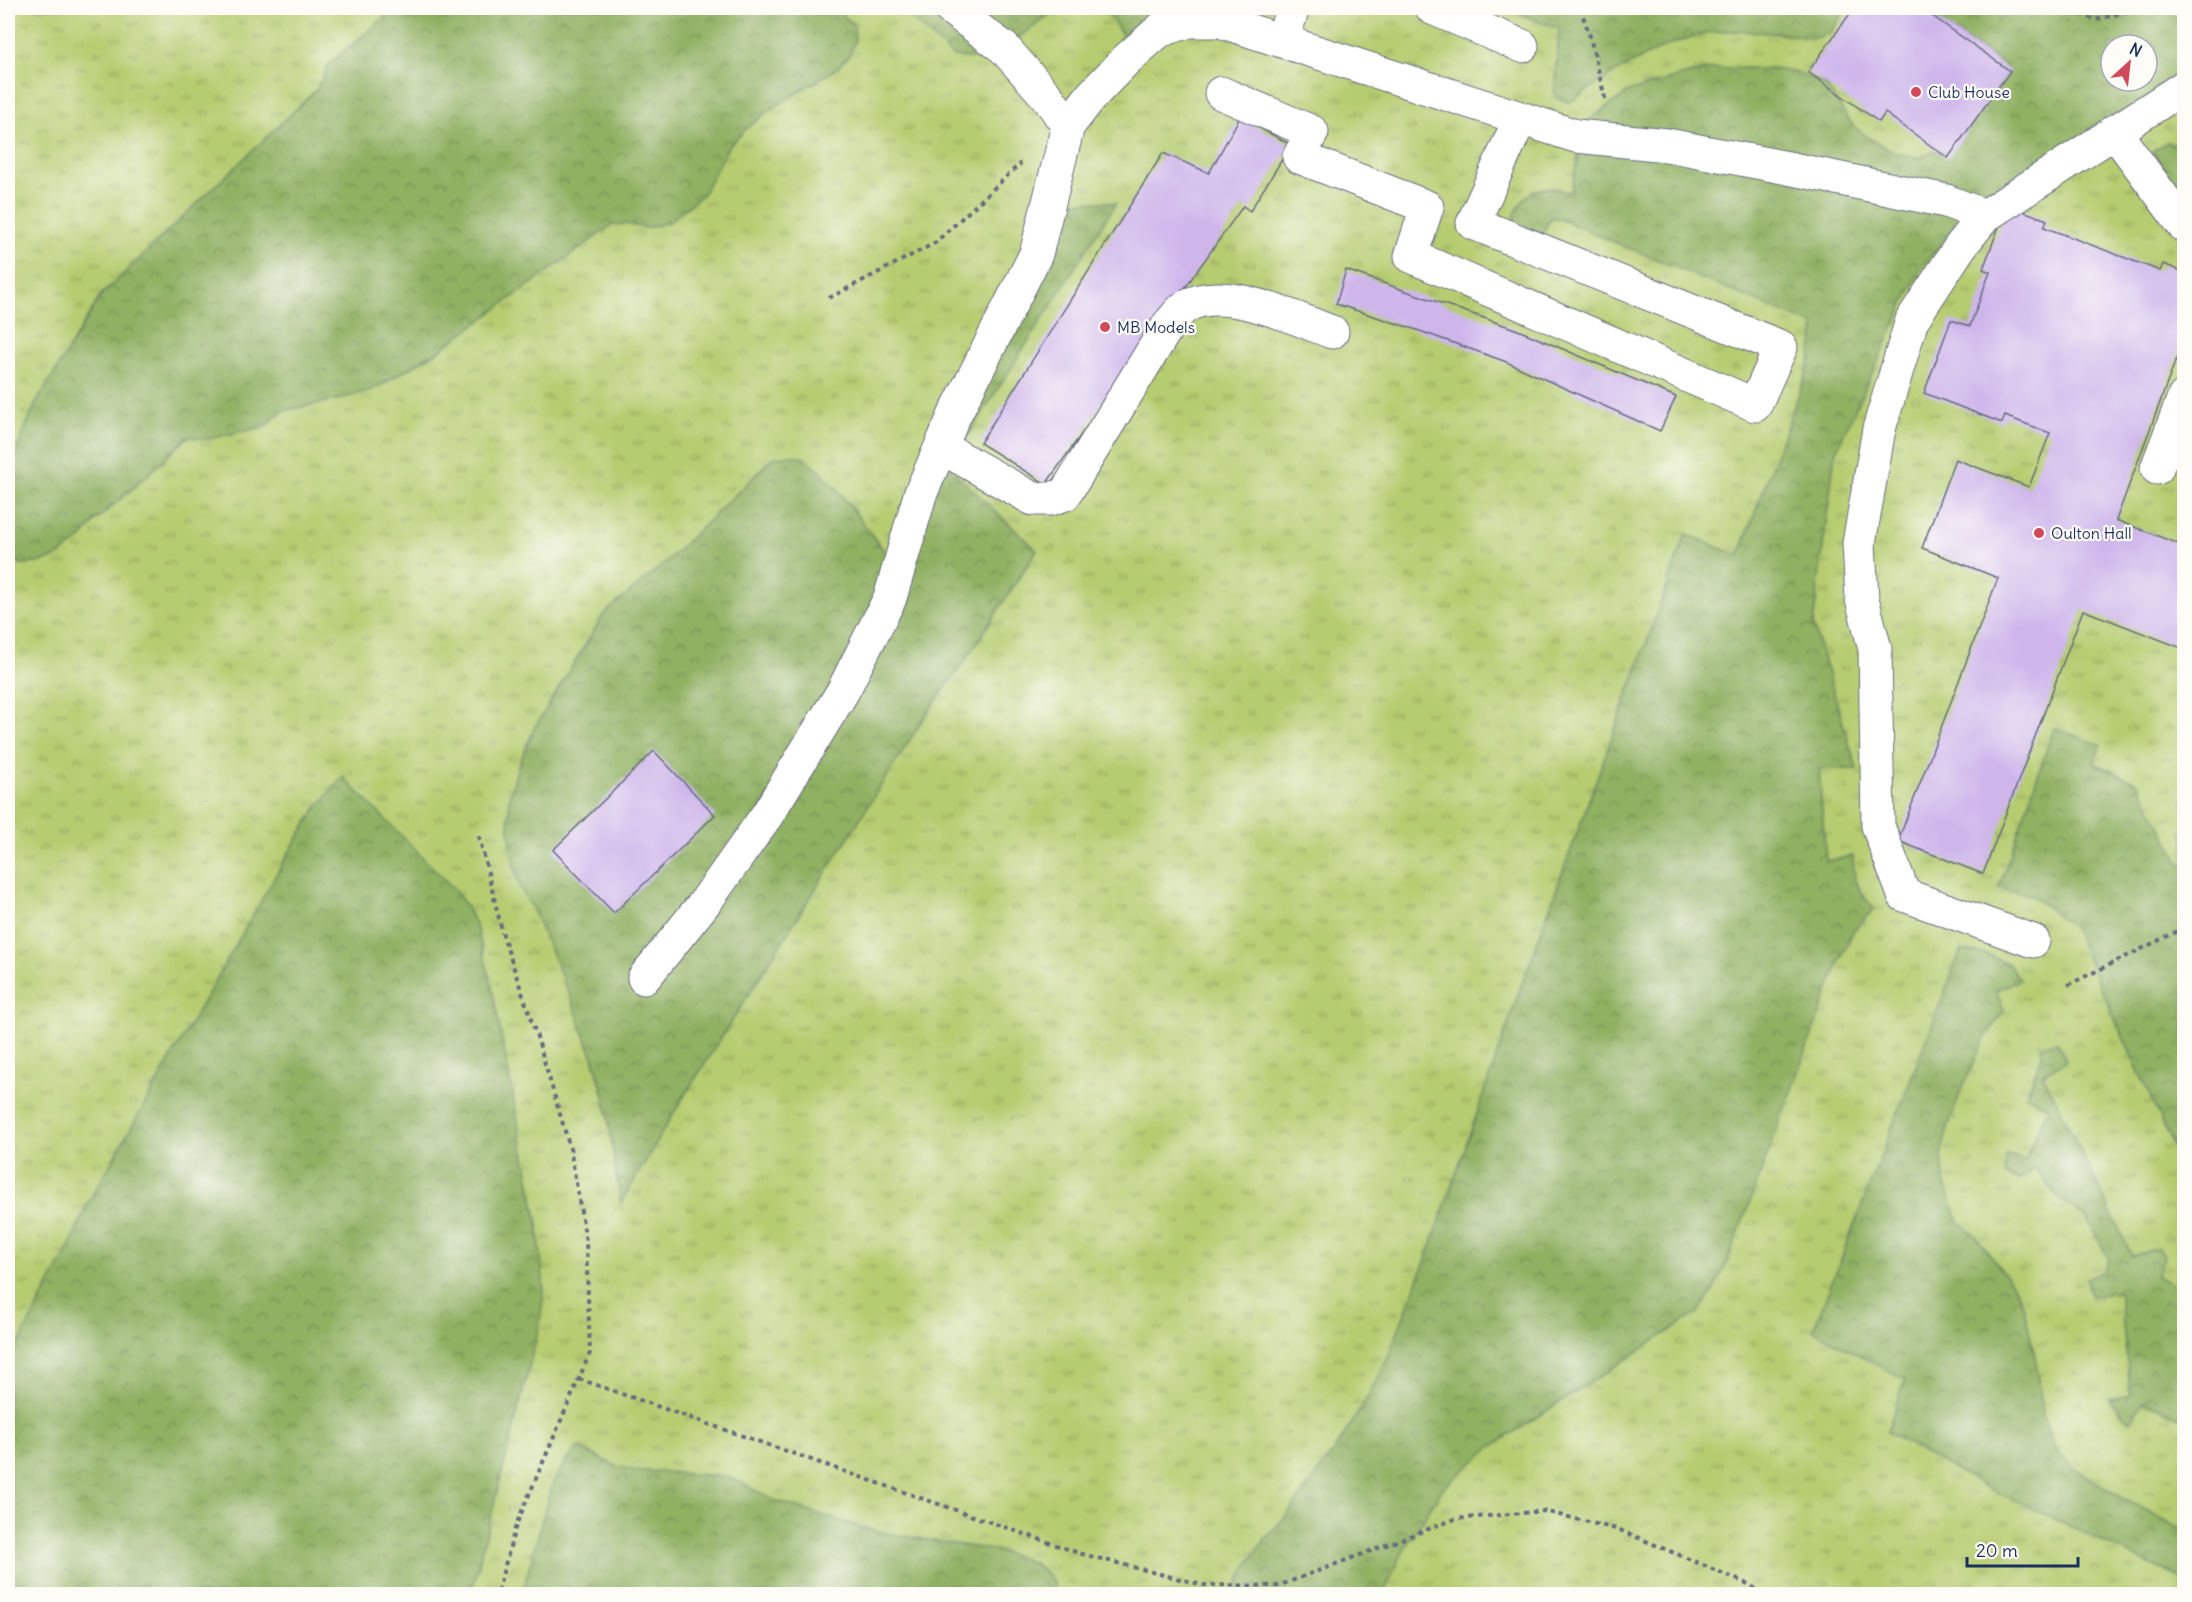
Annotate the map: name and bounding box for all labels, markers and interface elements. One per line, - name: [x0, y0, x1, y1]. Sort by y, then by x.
- north arrow: [2099, 33, 2159, 93]
- text: N: [2126, 38, 2145, 61]
- place label: Club House: [1928, 82, 2010, 102]
- marker: Club House: [1909, 85, 1923, 99]
- place label: MB Models: [1117, 317, 1195, 337]
- marker: MB Models: [1098, 320, 1112, 334]
- place label: Oulton Hall: [2051, 523, 2132, 543]
- marker: Oulton Hall: [2032, 526, 2046, 540]
- scale bar: [1967, 1530, 2078, 1568]
- text: 20 m: [1976, 1539, 2018, 1562]

